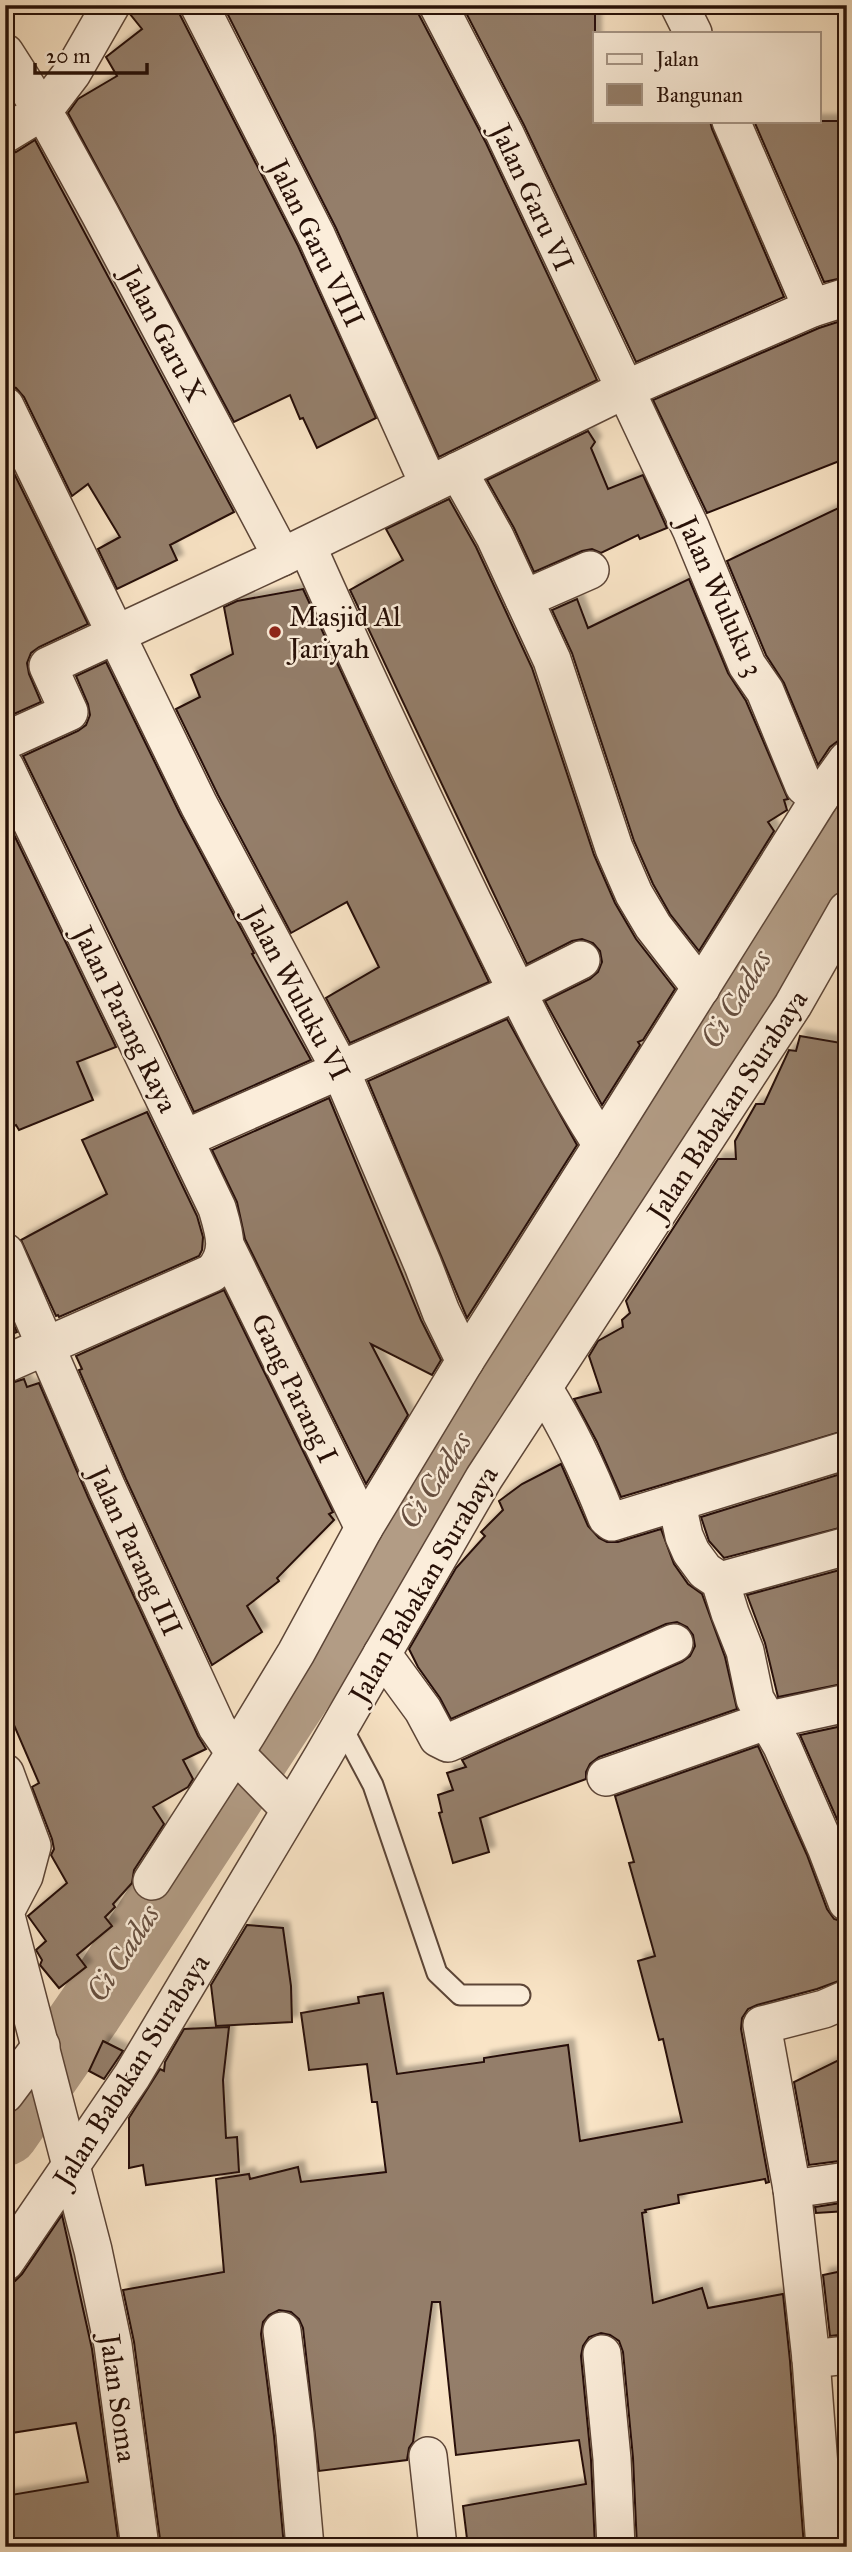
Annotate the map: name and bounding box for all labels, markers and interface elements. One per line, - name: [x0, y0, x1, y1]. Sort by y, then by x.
- scale bar: [35, 32, 147, 76]
- legend: [593, 32, 820, 122]
- text: 20 m: [46, 43, 91, 69]
- text: Jalan: [654, 46, 699, 72]
- text: Bangunan: [656, 82, 743, 108]
- street label: Jalan Garu VI: [482, 115, 582, 276]
- street label: Jalan Garu VIII: [260, 151, 372, 333]
- street label: Jalan Garu X: [112, 258, 214, 408]
- street label: Jalan Wuluku 3: [668, 508, 771, 682]
- place label: Masjid Al Jariyah: [286, 599, 401, 666]
- marker: Masjid Al Jariyah: [267, 624, 283, 640]
- street label: Jalan Wuluku VI: [236, 898, 358, 1086]
- street label: Jalan Parang Raya: [64, 918, 186, 1118]
- water label: Ci Cadas: [693, 942, 780, 1055]
- street label: Jalan Babakan Surabaya: [638, 983, 815, 1230]
- street label: Gang Parang I: [243, 1308, 346, 1469]
- water label: Ci Cadas: [391, 1424, 480, 1535]
- street label: Jalan Parang III: [80, 1458, 190, 1642]
- street label: Jalan Babakan Surabaya: [340, 1459, 506, 1712]
- water label: Ci Cadas: [79, 1897, 168, 2008]
- street label: Jalan Babakan Surabaya: [44, 1947, 217, 2196]
- street label: Jalan Soma: [92, 2329, 145, 2464]

